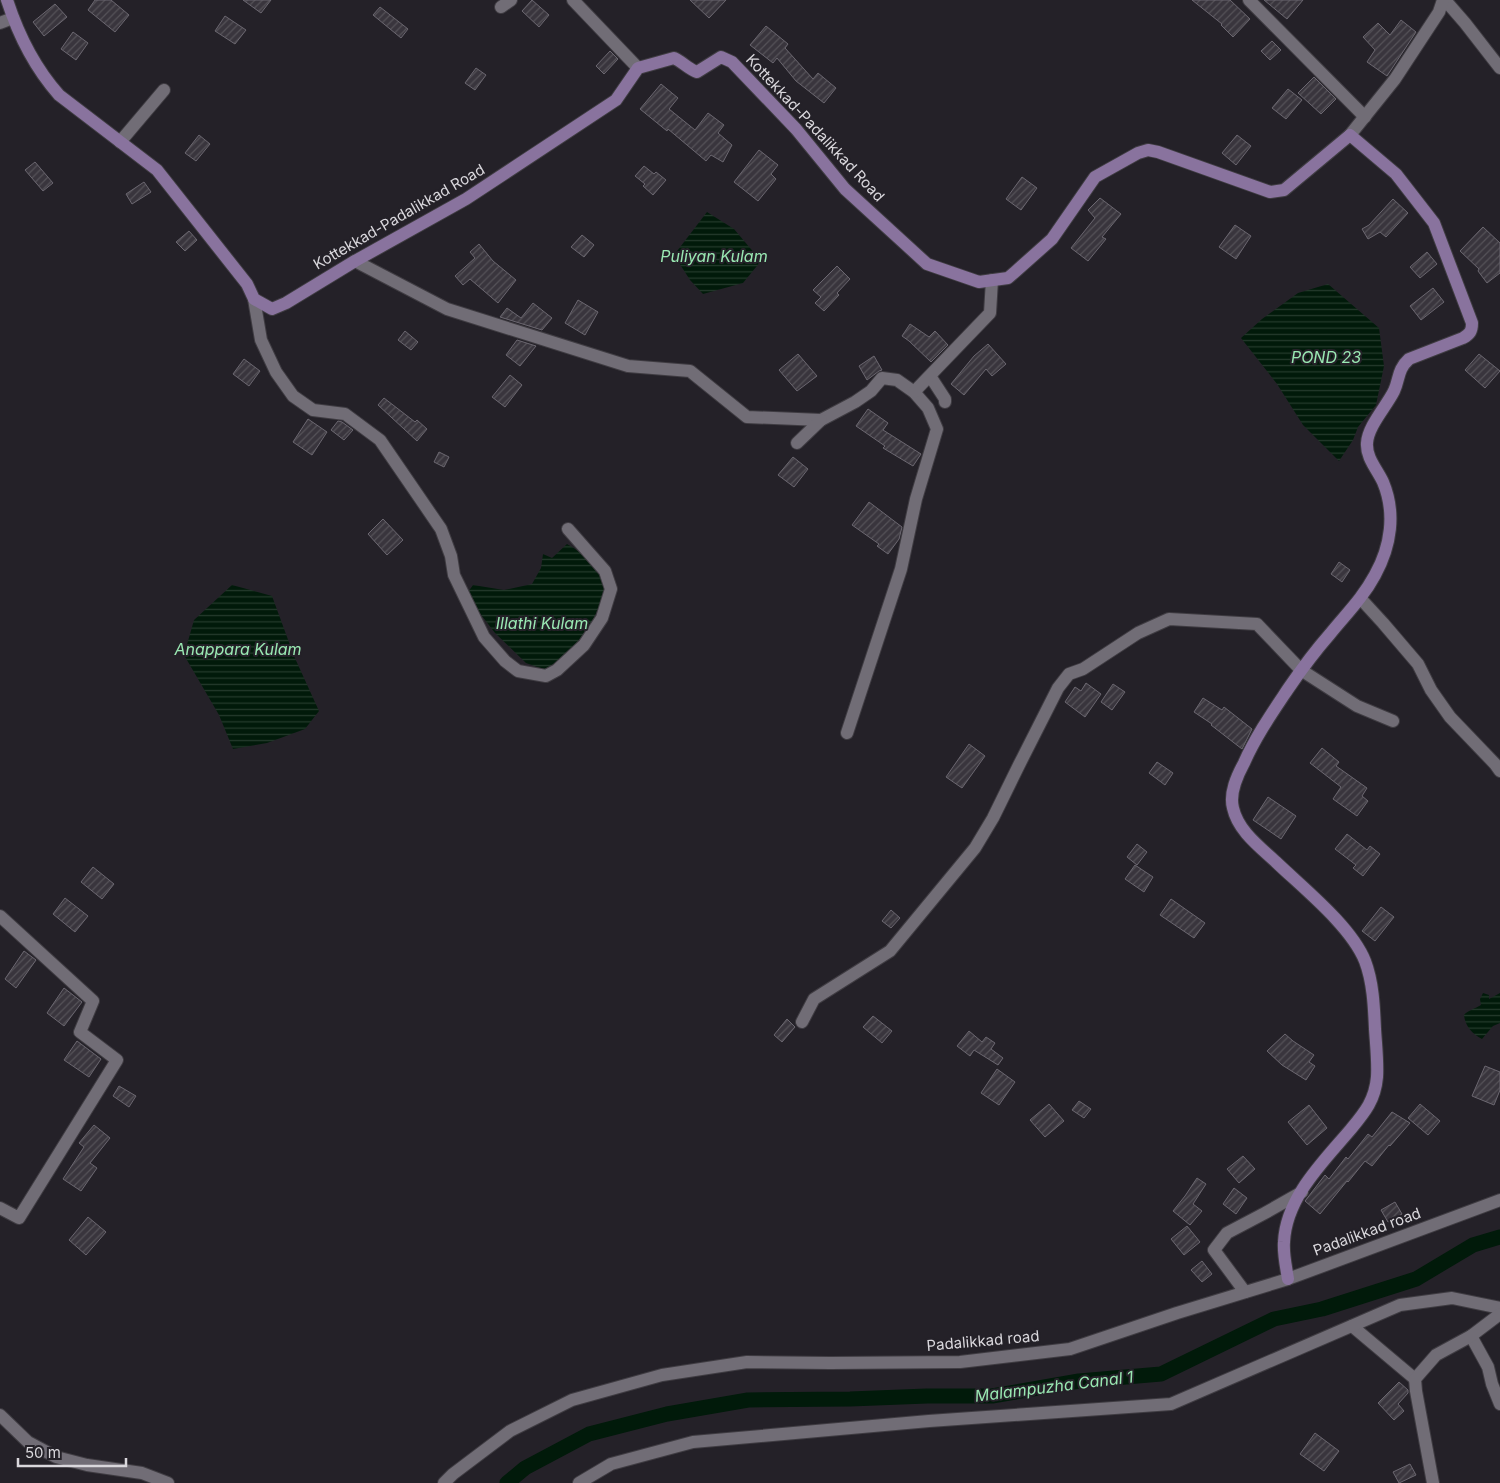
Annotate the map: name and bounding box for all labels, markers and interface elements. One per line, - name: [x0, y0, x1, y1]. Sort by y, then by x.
- street label: Kottekkad-Padalikkad Road: [742, 50, 889, 205]
- street label: Kottekkad-Padalikkad Road: [310, 160, 488, 274]
- water label: Puliyan Kulam: [660, 246, 768, 266]
- water label: POND 23: [1291, 347, 1361, 367]
- water label: Illathi Kulam: [496, 613, 588, 633]
- water label: Anappara Kulam: [173, 639, 302, 659]
- street label: Padalikkad road: [1310, 1203, 1423, 1260]
- street label: Padalikkad road: [926, 1326, 1040, 1355]
- water label: Malampuzha Canal 1: [974, 1366, 1135, 1406]
- scale bar: [18, 1436, 125, 1468]
- text: 50 m: [25, 1443, 61, 1462]

